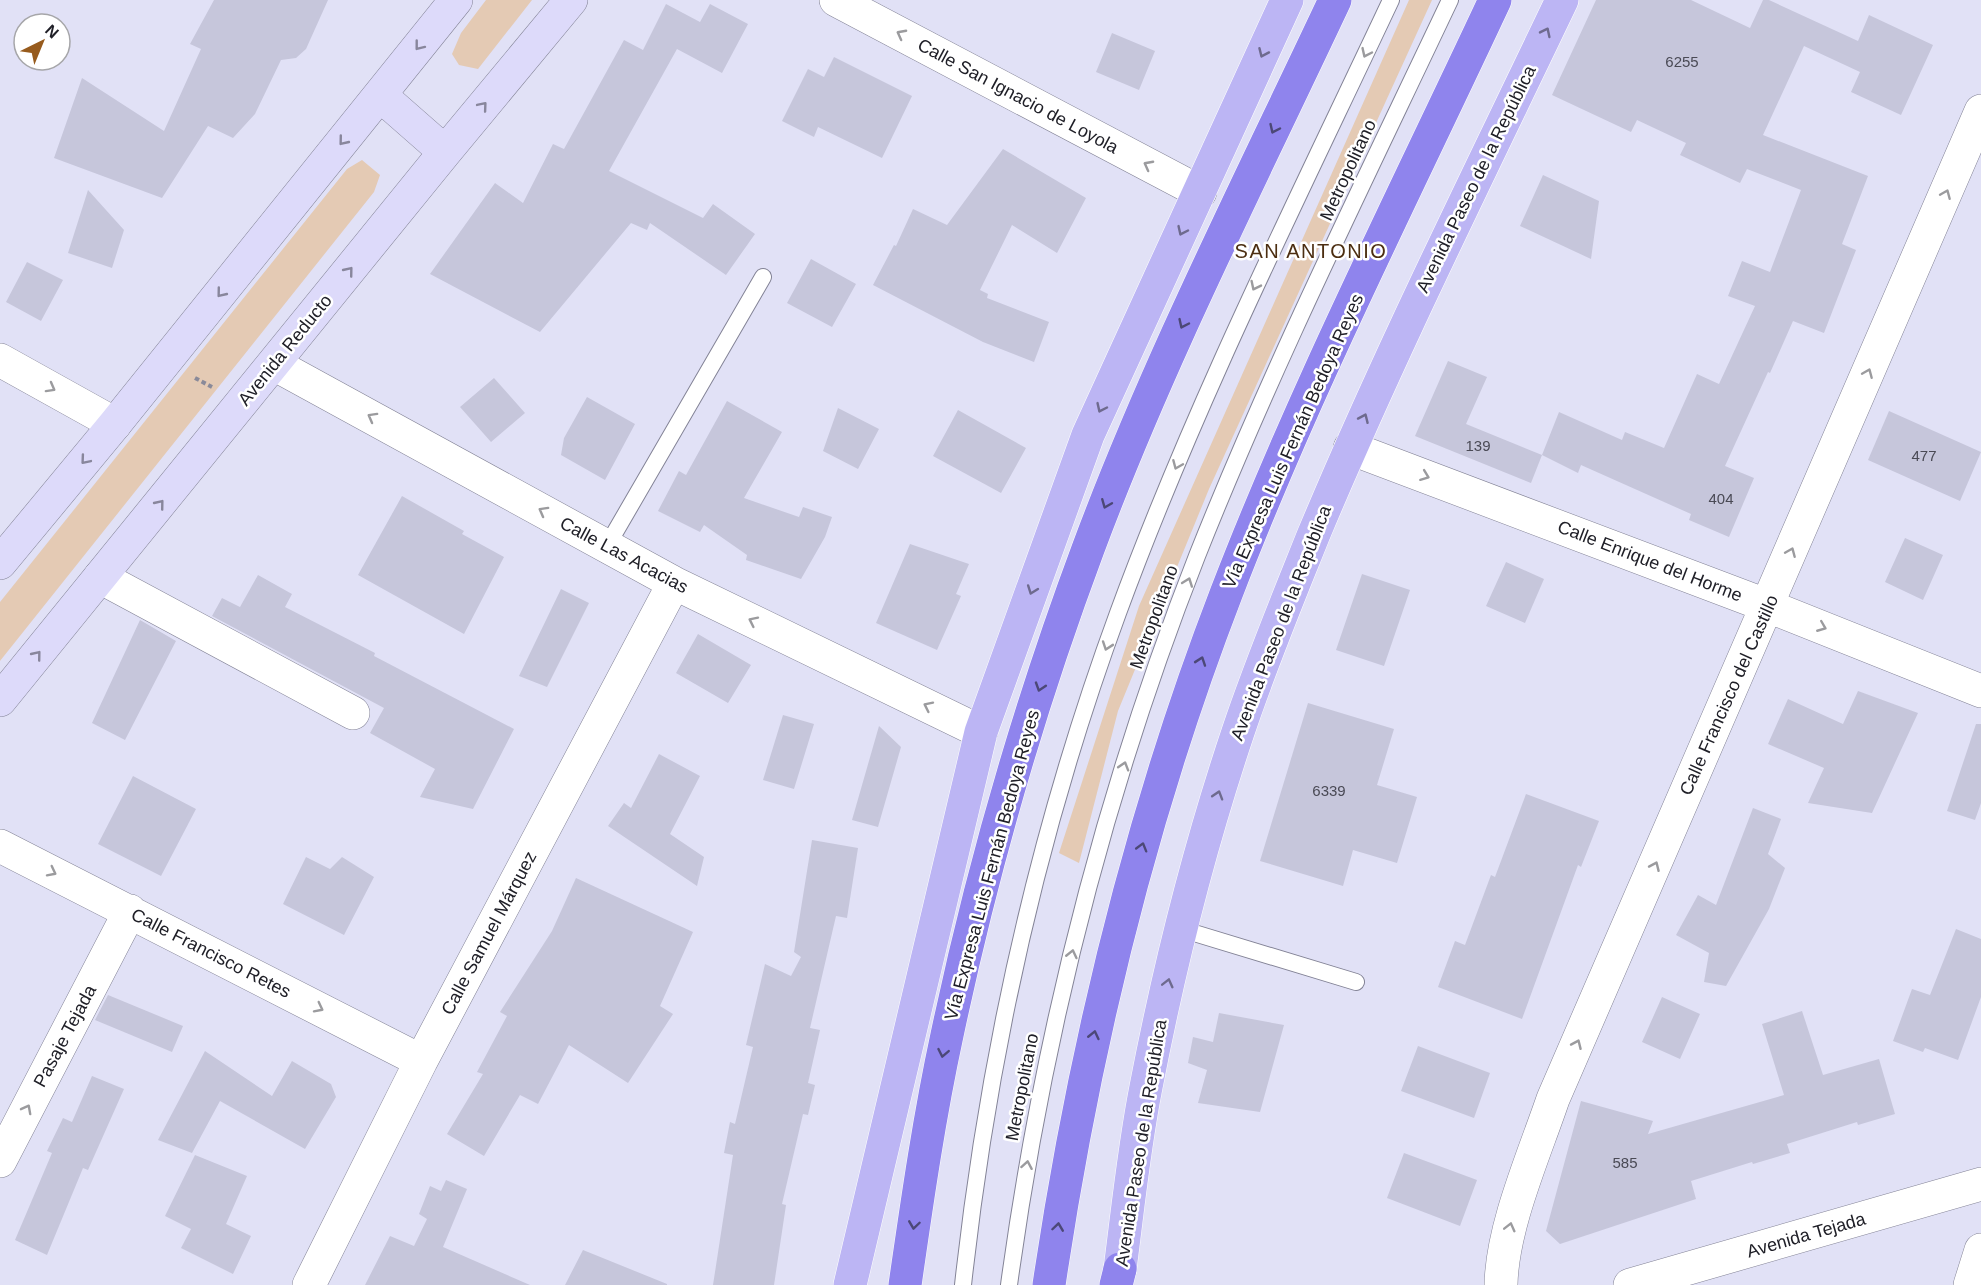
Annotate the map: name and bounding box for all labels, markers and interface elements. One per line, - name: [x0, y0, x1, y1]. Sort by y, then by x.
- north arrow: [12, 12, 72, 72]
- text: N: [42, 21, 62, 42]
- one-way arrow: [1539, 28, 1551, 39]
- one-way arrow: [897, 30, 908, 41]
- street label: Calle San Ignacio de Loyola: [914, 35, 1123, 158]
- one-way arrow: [416, 39, 427, 50]
- one-way arrow: [1362, 46, 1374, 57]
- one-way arrow: [1258, 47, 1270, 58]
- house number: 6255: [1665, 53, 1699, 70]
- street label: Avenida Paseo de la República: [1412, 61, 1540, 296]
- one-way arrow: [475, 102, 486, 113]
- street label: Metropolitano: [1316, 116, 1380, 224]
- one-way arrow: [1270, 122, 1282, 133]
- one-way arrow: [340, 134, 351, 145]
- one-way arrow: [1143, 160, 1154, 172]
- one-way arrow: [1938, 189, 1950, 200]
- one-way arrow: [1177, 224, 1189, 235]
- district label: SAN ANTONIO: [1235, 240, 1387, 262]
- one-way arrow: [342, 267, 353, 278]
- one-way arrow: [1251, 279, 1263, 290]
- one-way arrow: [217, 286, 228, 297]
- street label: Avenida Reducto: [234, 291, 336, 409]
- street label: Vía Expresa Luis Fernán Bedoya Reyes: [1219, 291, 1367, 591]
- one-way arrow: [1178, 318, 1190, 329]
- one-way arrow: [1861, 368, 1873, 379]
- one-way arrow: [45, 381, 55, 393]
- one-way arrow: [1096, 402, 1108, 413]
- one-way arrow: [368, 413, 378, 424]
- one-way arrow: [1357, 413, 1369, 424]
- house number: 139: [1465, 437, 1491, 454]
- house number: 477: [1911, 447, 1937, 464]
- one-way arrow: [81, 454, 92, 465]
- one-way arrow: [1172, 458, 1184, 469]
- one-way arrow: [1419, 469, 1430, 482]
- house number: 404: [1708, 490, 1734, 507]
- one-way arrow: [1101, 498, 1113, 509]
- one-way arrow: [153, 500, 164, 511]
- street label: Avenida Paseo de la República: [1227, 502, 1335, 743]
- one-way arrow: [539, 507, 549, 518]
- street label: Calle Las Acacias: [557, 513, 691, 597]
- street label: Calle Enrique del Horme: [1555, 517, 1745, 605]
- one-way arrow: [1784, 547, 1796, 558]
- street label: Metropolitano: [1126, 562, 1182, 672]
- one-way arrow: [1180, 577, 1193, 587]
- one-way arrow: [1027, 584, 1039, 595]
- street label: Calle Francisco del Castillo: [1676, 592, 1782, 798]
- one-way arrow: [748, 617, 759, 629]
- one-way arrow: [1816, 620, 1827, 632]
- one-way arrow: [1101, 640, 1114, 651]
- one-way arrow: [30, 651, 41, 662]
- one-way arrow: [1194, 656, 1207, 667]
- one-way arrow: [1035, 681, 1047, 692]
- one-way arrow: [924, 702, 935, 714]
- street label: Vía Expresa Luis Fernán Bedoya Reyes: [941, 708, 1043, 1022]
- one-way arrow: [1117, 761, 1129, 772]
- house number: 6339: [1312, 782, 1346, 799]
- one-way arrow: [1211, 790, 1223, 801]
- one-way arrow: [1135, 842, 1147, 853]
- street label: Calle Samuel Márquez: [437, 848, 541, 1018]
- one-way arrow: [1648, 861, 1660, 872]
- one-way arrow: [46, 865, 57, 876]
- street label: Calle Francisco Retes: [128, 904, 294, 1002]
- one-way arrow: [1064, 949, 1077, 959]
- one-way arrow: [1161, 979, 1174, 989]
- street label: Pasaje Tejada: [30, 981, 101, 1090]
- one-way arrow: [313, 1001, 324, 1013]
- street label: Avenida Paseo de la República: [1112, 1017, 1171, 1268]
- one-way arrow: [1086, 1031, 1099, 1041]
- street label: Metropolitano: [1002, 1032, 1042, 1142]
- one-way arrow: [1570, 1040, 1582, 1051]
- one-way arrow: [937, 1048, 950, 1058]
- one-way arrow: [20, 1105, 31, 1115]
- house number: 585: [1612, 1154, 1638, 1171]
- one-way arrow: [1020, 1160, 1033, 1170]
- street label: Avenida Tejada: [1744, 1208, 1869, 1261]
- one-way arrow: [908, 1220, 920, 1229]
- one-way arrow: [1051, 1223, 1063, 1232]
- one-way arrow: [1503, 1223, 1516, 1233]

